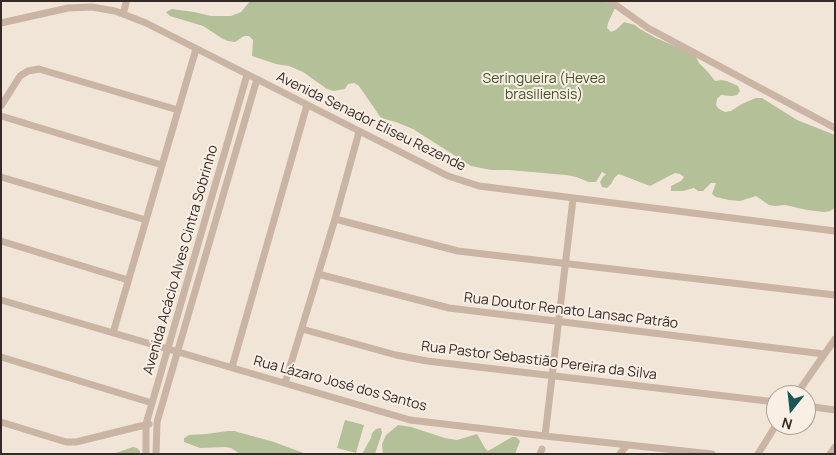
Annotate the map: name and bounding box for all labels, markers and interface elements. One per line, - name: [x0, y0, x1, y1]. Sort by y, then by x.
- street label: Avenida Senador Eliseu Rezende: [274, 69, 468, 175]
- park label: Seringueira (Hevea brasiliensis): [483, 71, 605, 104]
- street label: Avenida Acácio Alves Cintra Sobrinho: [140, 143, 222, 377]
- street label: Rua Doutor Renato Lansac Patrão: [463, 290, 679, 332]
- street label: Rua Pastor Sebastião Pereira da Silva: [420, 338, 658, 384]
- street label: Rua Lázaro José dos Santos: [252, 353, 428, 415]
- north arrow: [766, 385, 816, 435]
- text: N: [780, 413, 794, 434]

